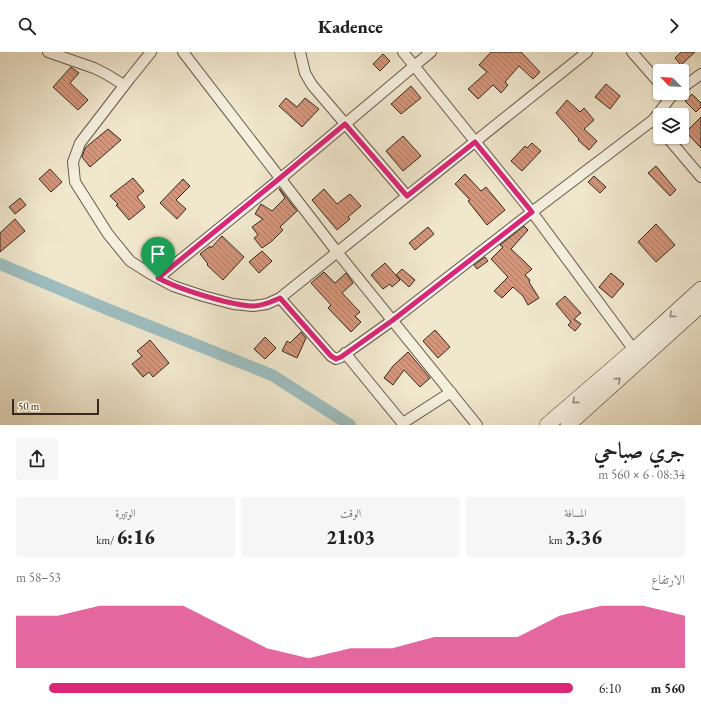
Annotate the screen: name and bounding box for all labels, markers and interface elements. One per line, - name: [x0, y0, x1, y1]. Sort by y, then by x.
- icon: search: [16, 15, 38, 37]
- text: Kadence: [318, 15, 383, 38]
- icon: forward: [663, 15, 685, 37]
- north arrow: [653, 64, 689, 100]
- map controls: [653, 64, 689, 144]
- button: layers: [653, 108, 689, 144]
- pin: [141, 237, 175, 278]
- icon: arrive: [147, 243, 169, 265]
- one-way arrow: [669, 310, 677, 318]
- one-way arrow: [613, 378, 620, 385]
- one-way arrow: [572, 396, 579, 403]
- scale bar: [12, 397, 99, 416]
- text: 50 m: [18, 399, 39, 413]
- text: جري صباحي: [594, 436, 685, 465]
- button: share: [16, 438, 58, 480]
- text: 08:34 · 6 × 560 m: [598, 466, 685, 483]
- text: الوتيرة: [115, 506, 136, 520]
- text: الوقت: [340, 506, 361, 520]
- text: المسافة: [564, 506, 587, 520]
- text: 6:16: [117, 524, 155, 550]
- text: 21:03: [326, 524, 375, 550]
- text: 3.36: [565, 524, 602, 550]
- text: /km: [96, 533, 117, 547]
- text: km: [549, 533, 565, 547]
- text: 53–58 m: [16, 569, 61, 586]
- text: الارتفاع: [651, 571, 685, 588]
- text: 6:10: [599, 680, 621, 697]
- text: 560 m: [651, 680, 685, 697]

